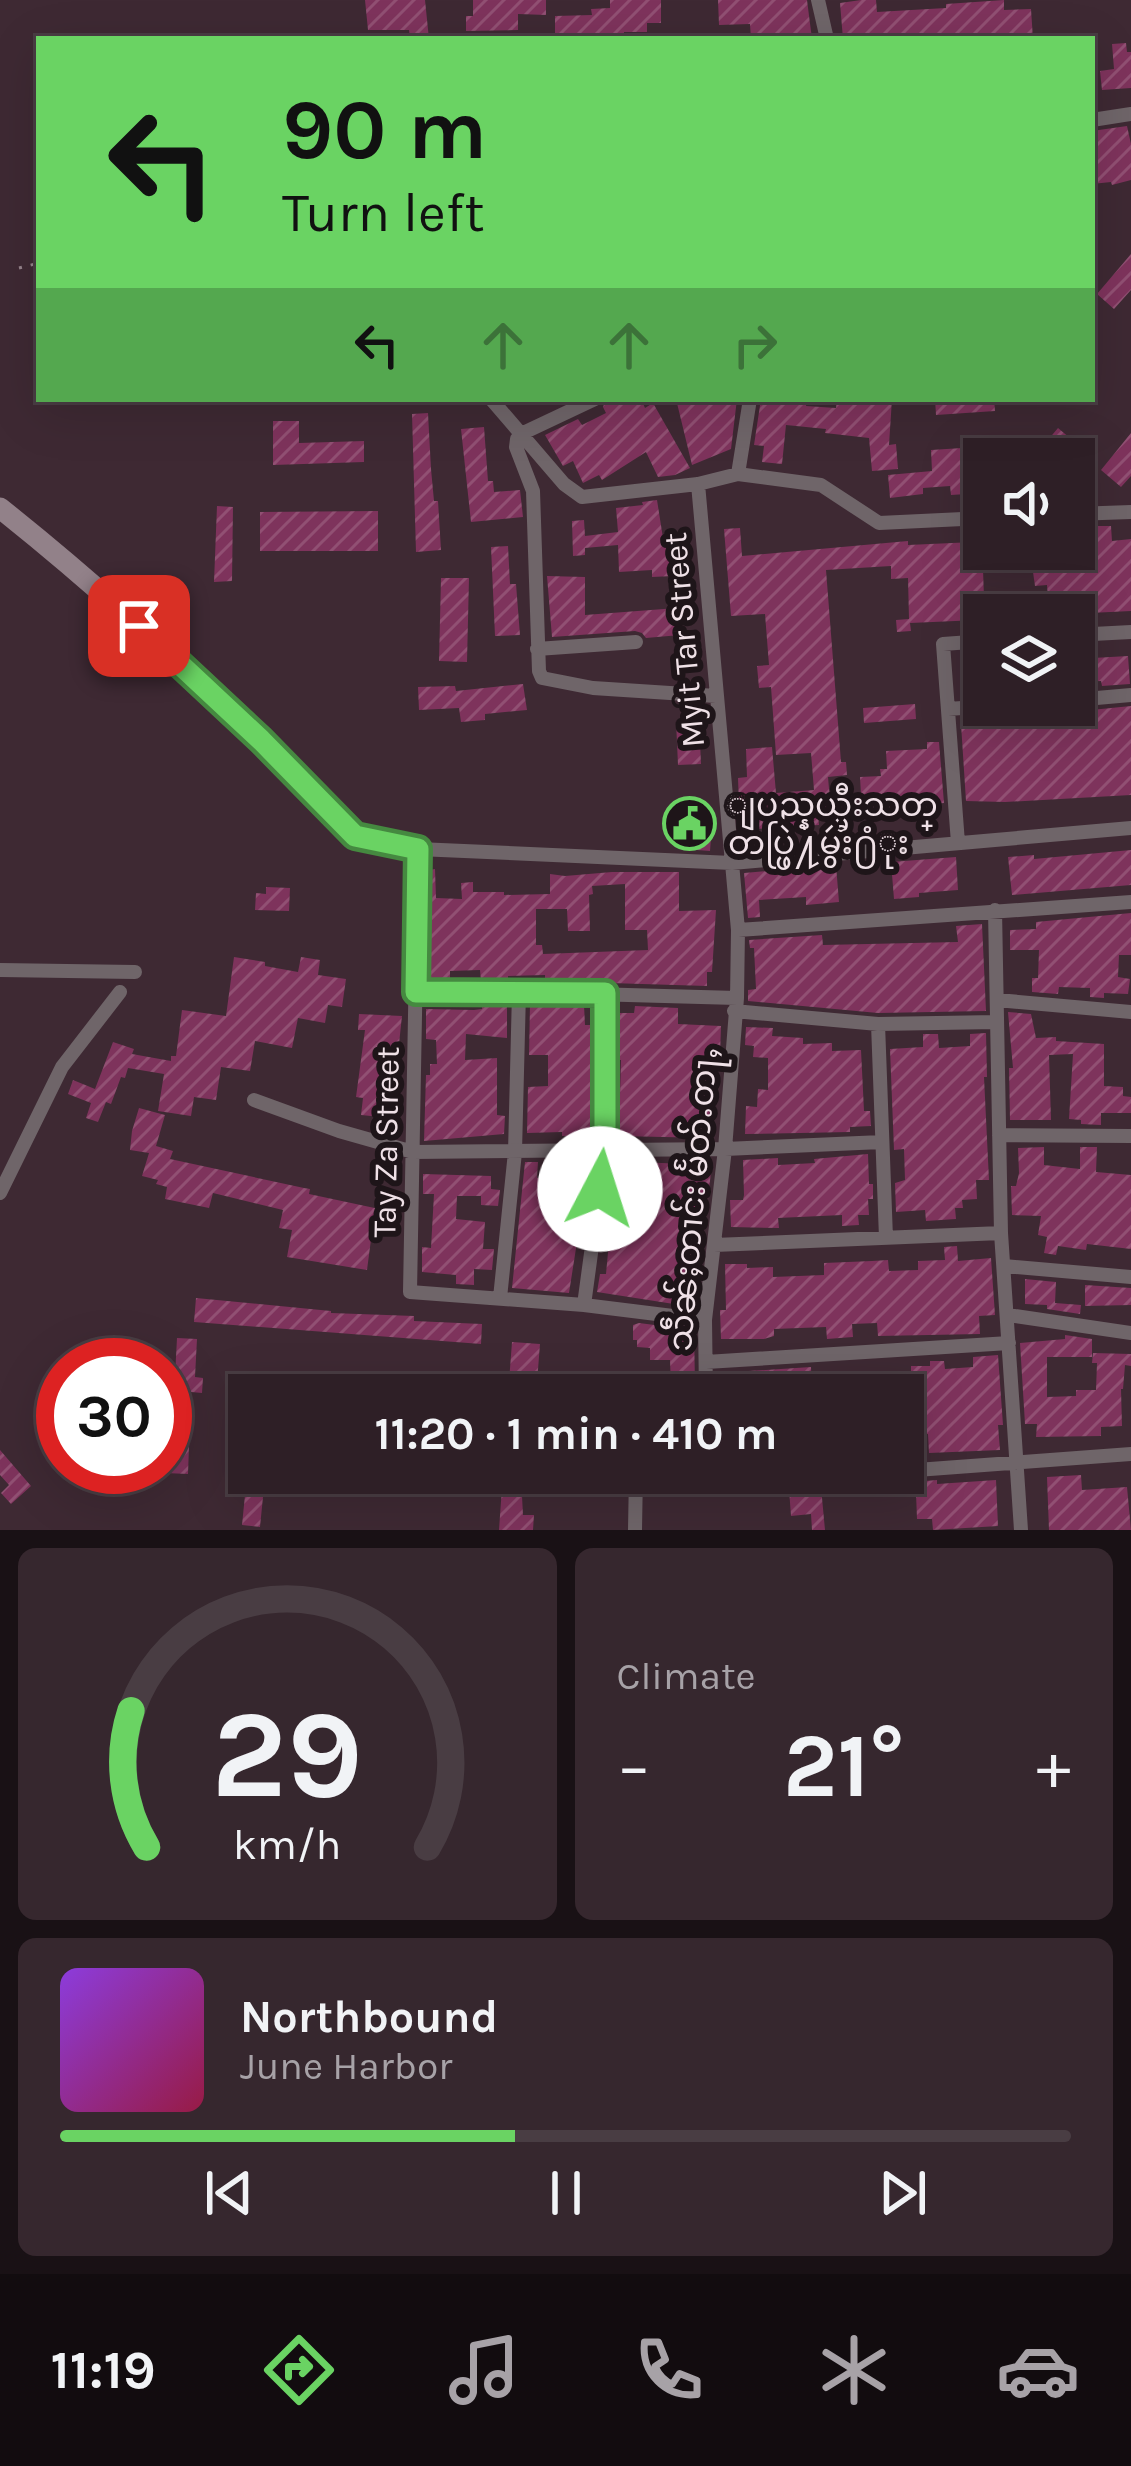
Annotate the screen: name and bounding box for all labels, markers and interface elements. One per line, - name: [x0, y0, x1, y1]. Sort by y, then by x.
- text: 90 m: [282, 81, 487, 179]
- icon: left: [84, 84, 240, 240]
- text: Turn left: [282, 181, 485, 245]
- icon: left: [344, 312, 410, 378]
- icon: ahead: [470, 312, 536, 378]
- icon: ahead: [596, 312, 662, 378]
- icon: right: [722, 312, 788, 378]
- map controls: [963, 438, 1095, 726]
- button: sound: [963, 438, 1095, 570]
- street label: Myit Tar Street: [656, 531, 712, 749]
- pin: [88, 575, 190, 677]
- icon: arrive: [106, 593, 172, 659]
- button: layers: [963, 594, 1095, 726]
- place label: ျပည္နယ္မီးသတ္ တပ္ဖြဲ႔မွဴး႐ံုး: [728, 782, 938, 870]
- public building icon: ျပည္နယ္မီးသတ္ တပ္ဖြဲ႔မွဴး႐ံုး: [661, 796, 717, 852]
- street label: သဵၼ်ႈတၢင်း မႅတ်ႉတႃႇ: [657, 1045, 732, 1353]
- street label: Tay Za Street: [365, 1046, 407, 1238]
- position arrow: [537, 1126, 663, 1252]
- speed limit sign: 30: [36, 1338, 192, 1494]
- text: 11:20 · 1 min · 410 m: [374, 1408, 778, 1460]
- text: Climate: [617, 1653, 756, 1699]
- text: 29: [211, 1682, 363, 1827]
- text: 21°: [783, 1713, 905, 1819]
- text: −: [617, 1727, 651, 1805]
- text: +: [1036, 1727, 1071, 1805]
- text: km/h: [233, 1820, 342, 1870]
- text: Northbound: [240, 1991, 498, 2043]
- text: June Harbor: [240, 2043, 452, 2089]
- icon: previous: [196, 2160, 262, 2226]
- icon: pause: [533, 2160, 599, 2226]
- icon: next: [870, 2160, 936, 2226]
- icon: directions: [257, 2328, 341, 2412]
- icon: music: [442, 2328, 526, 2412]
- icon: phone: [627, 2328, 711, 2412]
- icon: climate: [812, 2328, 896, 2412]
- icon: car: [996, 2328, 1080, 2412]
- text: 11:19: [50, 2338, 156, 2402]

